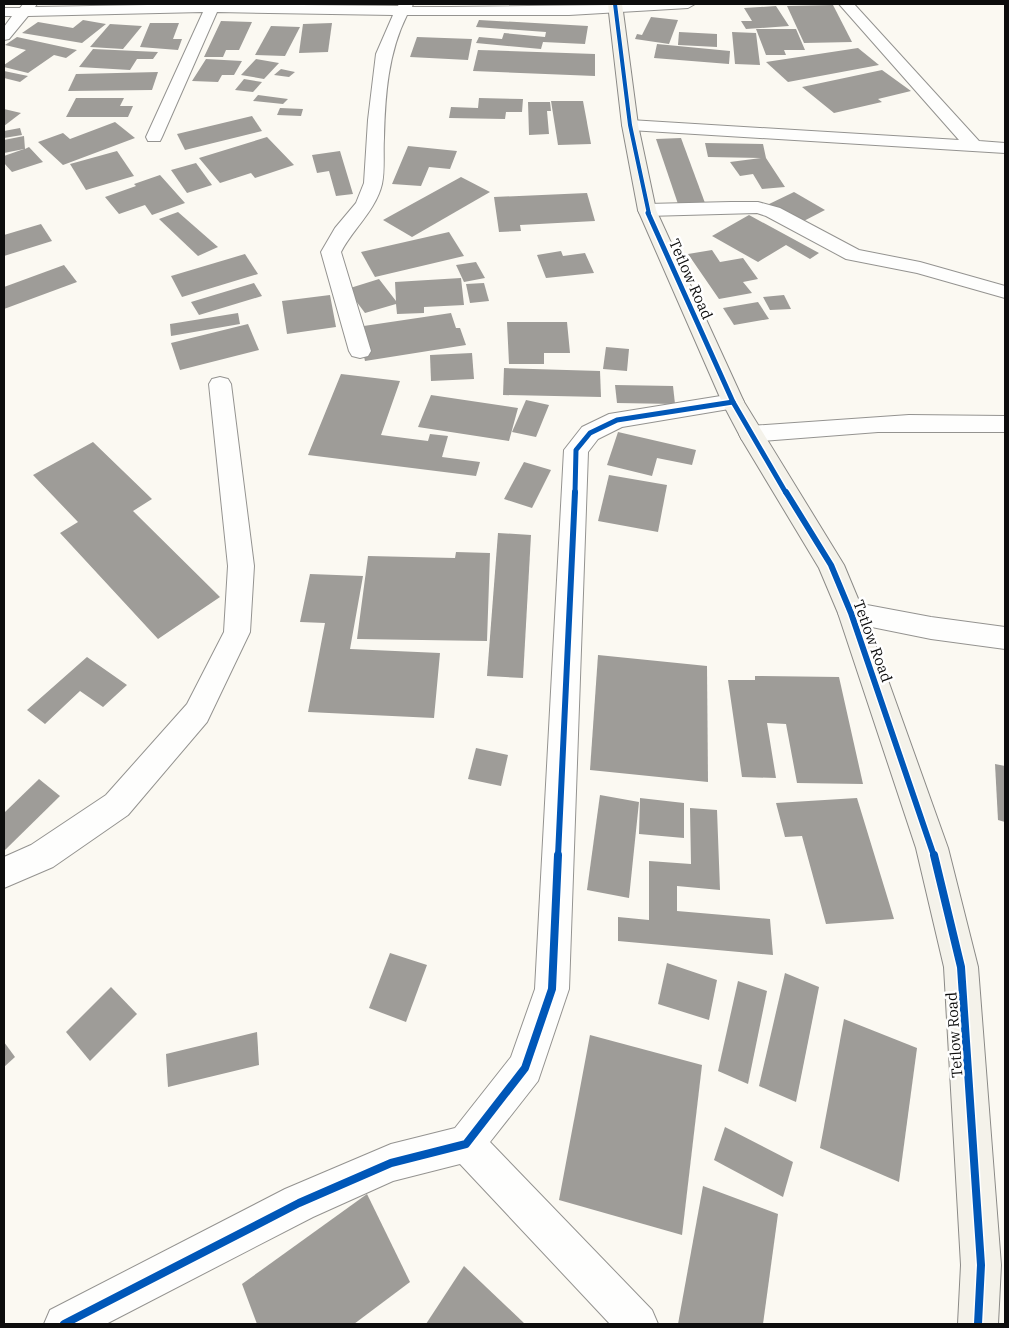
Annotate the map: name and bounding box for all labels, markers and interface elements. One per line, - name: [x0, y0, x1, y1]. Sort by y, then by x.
- street label: Tetlow Road: [665, 236, 717, 322]
- street label: Tetlow Road: [849, 597, 897, 685]
- street label: Tetlow Road: [942, 991, 966, 1079]

